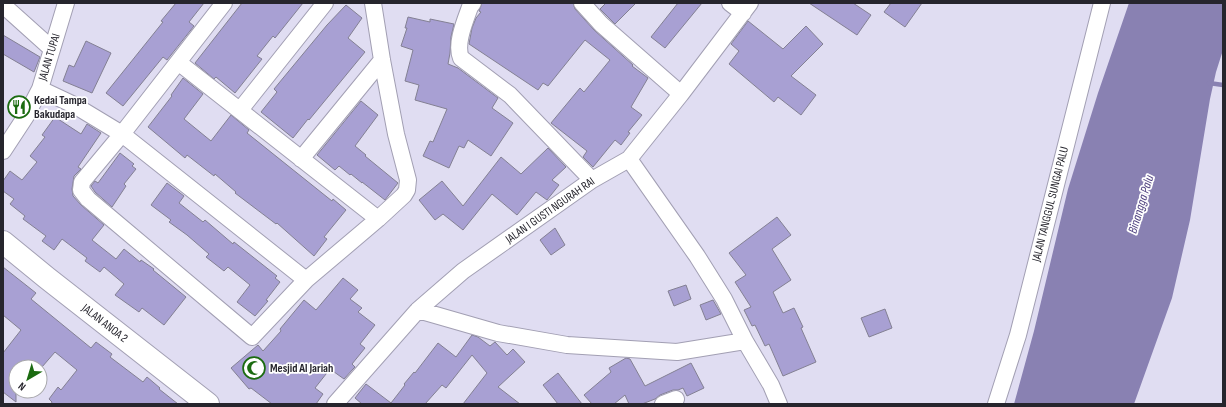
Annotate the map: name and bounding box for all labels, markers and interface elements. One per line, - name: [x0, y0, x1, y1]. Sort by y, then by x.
- street label: JALAN TUPAI: [35, 32, 64, 83]
- place label: Kedai Tampa Bakudapa: [34, 93, 87, 122]
- restaurant icon: Kedai Tampa Bakudapa: [6, 94, 32, 120]
- street label: JALAN TANGGUL SUNGAI PALU: [1029, 145, 1072, 264]
- water label: Binangga Palu: [1124, 172, 1158, 236]
- street label: JALAN I GUSTI NGURAH RAI: [502, 174, 598, 247]
- street label: JALAN ANOA 2: [78, 300, 131, 346]
- mosque icon: Mesjid Al Jariah: [241, 355, 267, 381]
- north arrow: [8, 359, 48, 399]
- place label: Mesjid Al Jariah: [270, 361, 333, 376]
- text: N: [16, 379, 28, 393]

